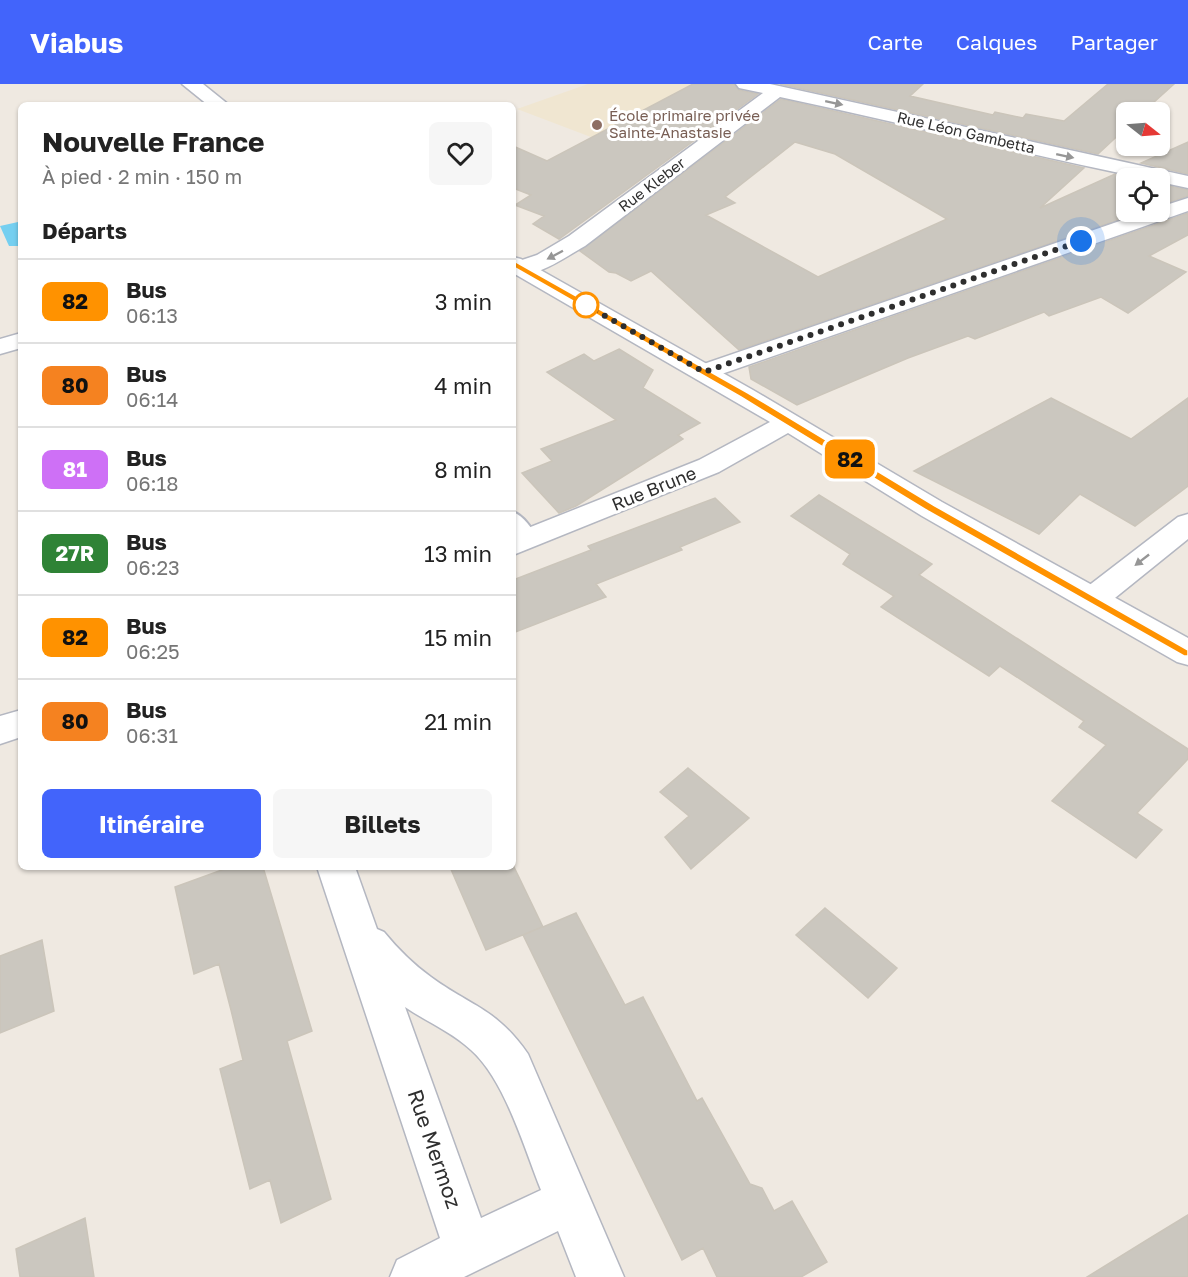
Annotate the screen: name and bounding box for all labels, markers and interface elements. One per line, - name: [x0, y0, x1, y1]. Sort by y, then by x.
- text: Viabus: [30, 26, 123, 59]
- text: Carte: [867, 29, 923, 55]
- text: Calques: [956, 29, 1037, 55]
- text: Partager: [1070, 29, 1158, 55]
- one-way arrow: [825, 99, 844, 108]
- north arrow: [1116, 102, 1170, 156]
- map controls: [1116, 102, 1170, 222]
- place label: École primaire privée Sainte-Anastasie: [609, 106, 760, 141]
- street label: Rue Léon Gambetta: [895, 107, 1037, 157]
- marker: École primaire privée Sainte-Anastasie: [590, 118, 604, 132]
- button: heart: [429, 122, 492, 185]
- text: Nouvelle France: [42, 125, 265, 158]
- one-way arrow: [1056, 152, 1075, 161]
- street label: Rue Kleber: [615, 153, 688, 215]
- text: À pied · 2 min · 150 m: [42, 164, 242, 188]
- button: locate: [1116, 168, 1170, 222]
- text: Départs: [42, 217, 127, 244]
- your location: [1066, 226, 1096, 256]
- one-way arrow: [546, 250, 563, 260]
- text: Bus: [126, 276, 167, 303]
- text: 82: [62, 288, 88, 314]
- text: 3 min: [435, 288, 492, 315]
- unlabelled marker: [573, 292, 599, 318]
- text: 06:13: [126, 303, 178, 327]
- text: Bus: [126, 360, 167, 387]
- text: 80: [61, 372, 89, 398]
- text: 4 min: [434, 372, 492, 399]
- text: 06:14: [126, 387, 178, 411]
- line badge: 82: [823, 440, 877, 478]
- text: Bus: [126, 444, 167, 471]
- text: 82: [837, 446, 863, 472]
- text: 81: [63, 456, 87, 482]
- text: 8 min: [434, 456, 492, 483]
- street label: Rue Brune: [608, 461, 699, 515]
- text: 06:18: [126, 471, 178, 495]
- text: Bus: [126, 528, 167, 555]
- text: 27R: [56, 540, 94, 566]
- text: 13 min: [424, 540, 492, 567]
- one-way arrow: [1134, 554, 1150, 567]
- text: 06:23: [126, 555, 180, 579]
- text: Bus: [126, 612, 167, 639]
- text: 82: [62, 624, 88, 650]
- text: 15 min: [424, 624, 492, 651]
- text: 06:25: [126, 639, 180, 663]
- text: Bus: [126, 696, 167, 723]
- text: 80: [61, 708, 89, 734]
- text: 21 min: [424, 708, 492, 735]
- text: 06:31: [126, 723, 178, 747]
- button: Itinéraire: [42, 789, 261, 858]
- button: Billets: [273, 789, 492, 858]
- street label: Rue Mermoz: [402, 1086, 467, 1212]

